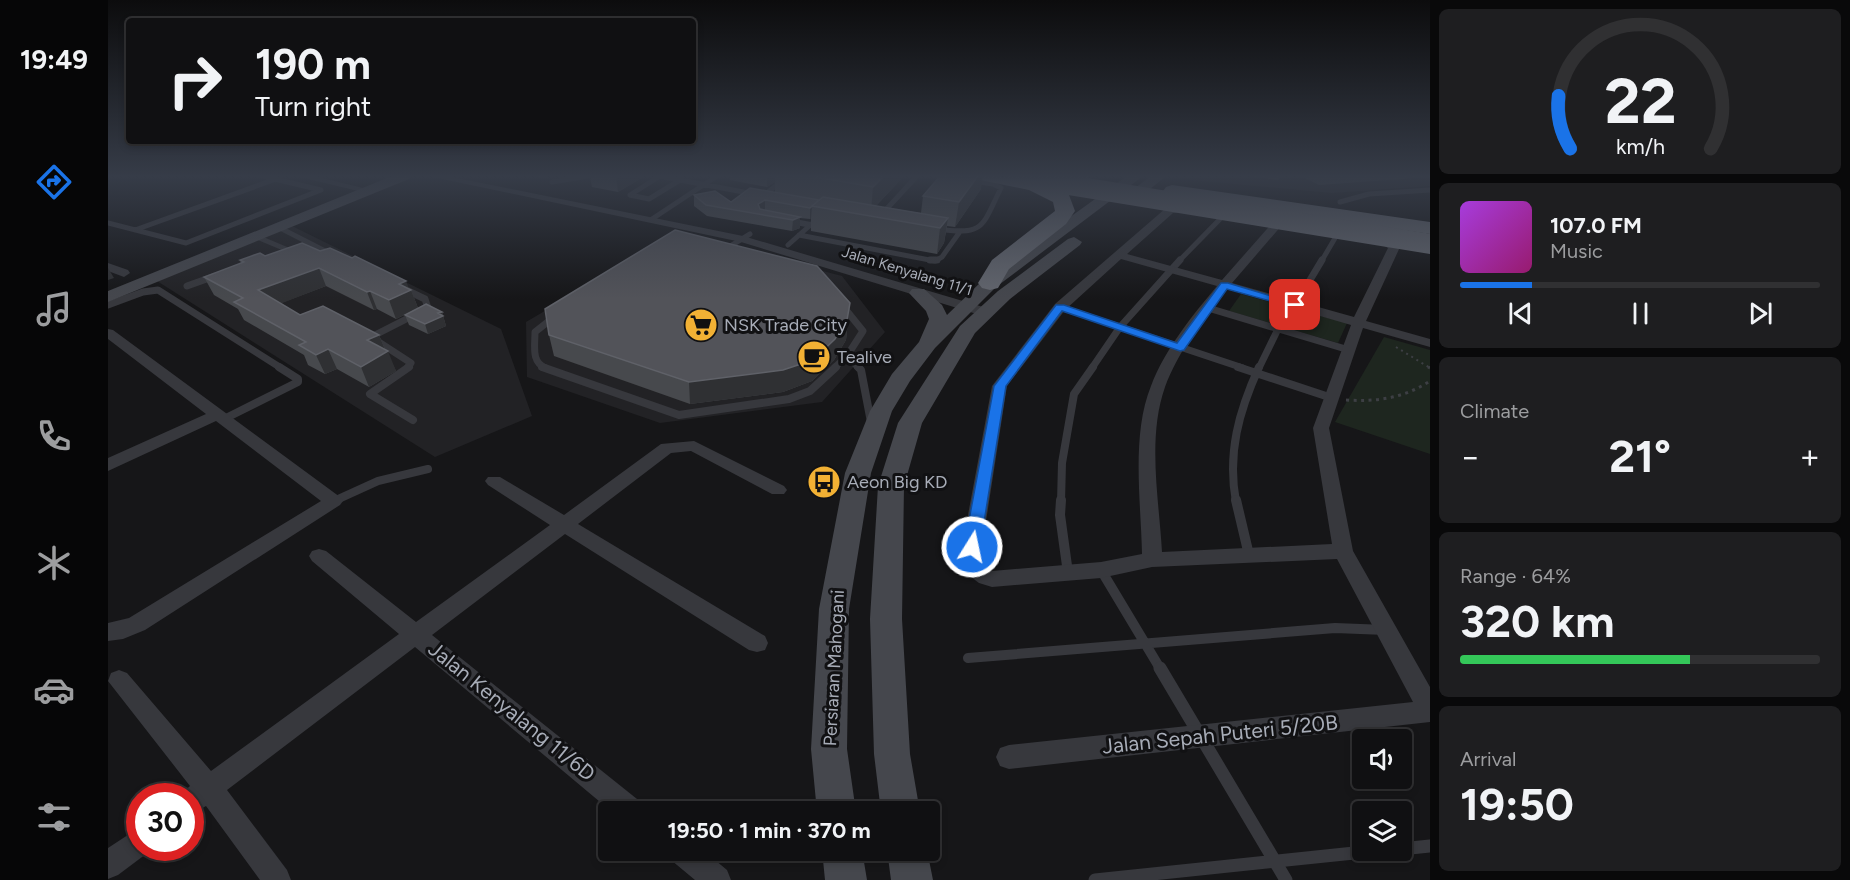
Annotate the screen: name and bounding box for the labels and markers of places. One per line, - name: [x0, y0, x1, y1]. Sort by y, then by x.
- pin: [1269, 279, 1320, 330]
- supermarket icon: NSK Trade City: [683, 307, 719, 343]
- place label: NSK Trade City: [724, 314, 848, 336]
- cafe icon: Tealive: [796, 339, 832, 375]
- place label: Tealive: [837, 346, 892, 368]
- bus stop icon: Aeon Big KD: [806, 464, 842, 500]
- place label: Aeon Big KD: [847, 471, 947, 493]

